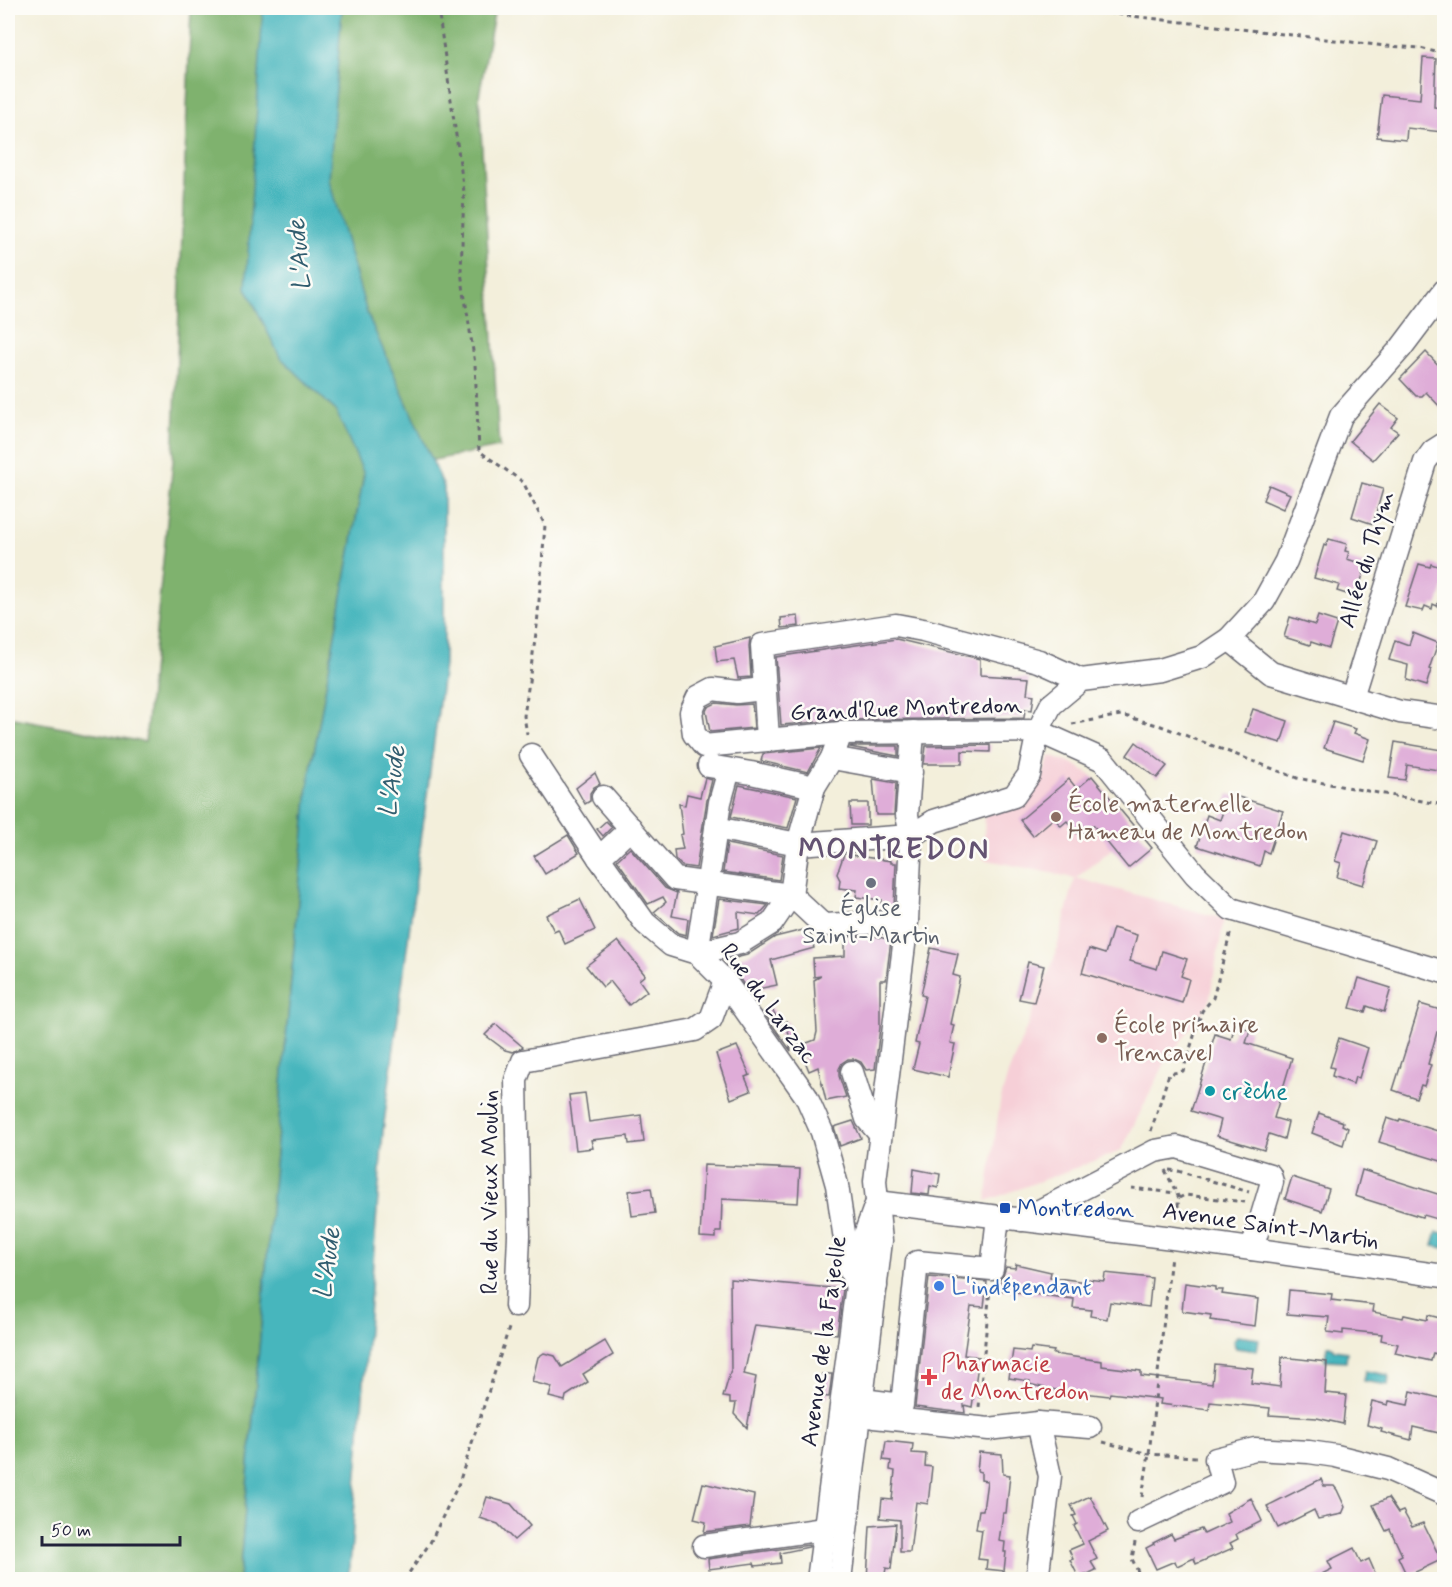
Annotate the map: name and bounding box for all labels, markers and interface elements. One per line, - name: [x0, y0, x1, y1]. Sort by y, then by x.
- water label: L'Aude: [280, 217, 320, 292]
- street label: Allée du Thym: [1332, 487, 1403, 632]
- street label: Grand'Rue Montredon: [790, 690, 1023, 729]
- water label: L'Aude: [371, 743, 415, 819]
- place label: École maternelle Hameau de Montredon: [1068, 787, 1308, 848]
- marker: École maternelle Hameau de Montredon: [1049, 810, 1063, 824]
- district label: MONTREDON: [798, 830, 990, 869]
- marker: Église Saint-Martin: [864, 876, 878, 890]
- place label: Église Saint-Martin: [802, 891, 940, 952]
- street label: Rue du Larzac: [712, 937, 823, 1071]
- place label: École primaire Trencavel: [1114, 1008, 1259, 1069]
- marker: École primaire Trencavel: [1095, 1031, 1109, 1045]
- place label: crèche: [1222, 1077, 1288, 1108]
- marker: crèche: [1203, 1084, 1217, 1098]
- street label: Rue du Vieux Moulin: [475, 1090, 506, 1294]
- place label: Montredon: [1017, 1194, 1134, 1225]
- street label: Avenue Saint-Martin: [1160, 1196, 1381, 1257]
- marker: Montredon: [998, 1201, 1012, 1215]
- water label: L'Aude: [306, 1225, 350, 1301]
- street label: Avenue de la Fajeolle: [794, 1234, 855, 1449]
- place label: L'indépendant: [951, 1272, 1091, 1303]
- marker: L'indépendant: [932, 1279, 946, 1293]
- place label: Pharmacie de Montredon: [941, 1349, 1089, 1408]
- marker: Pharmacie de Montredon: [922, 1370, 936, 1384]
- scale bar: [42, 1509, 180, 1547]
- text: 50 m: [51, 1519, 91, 1543]

